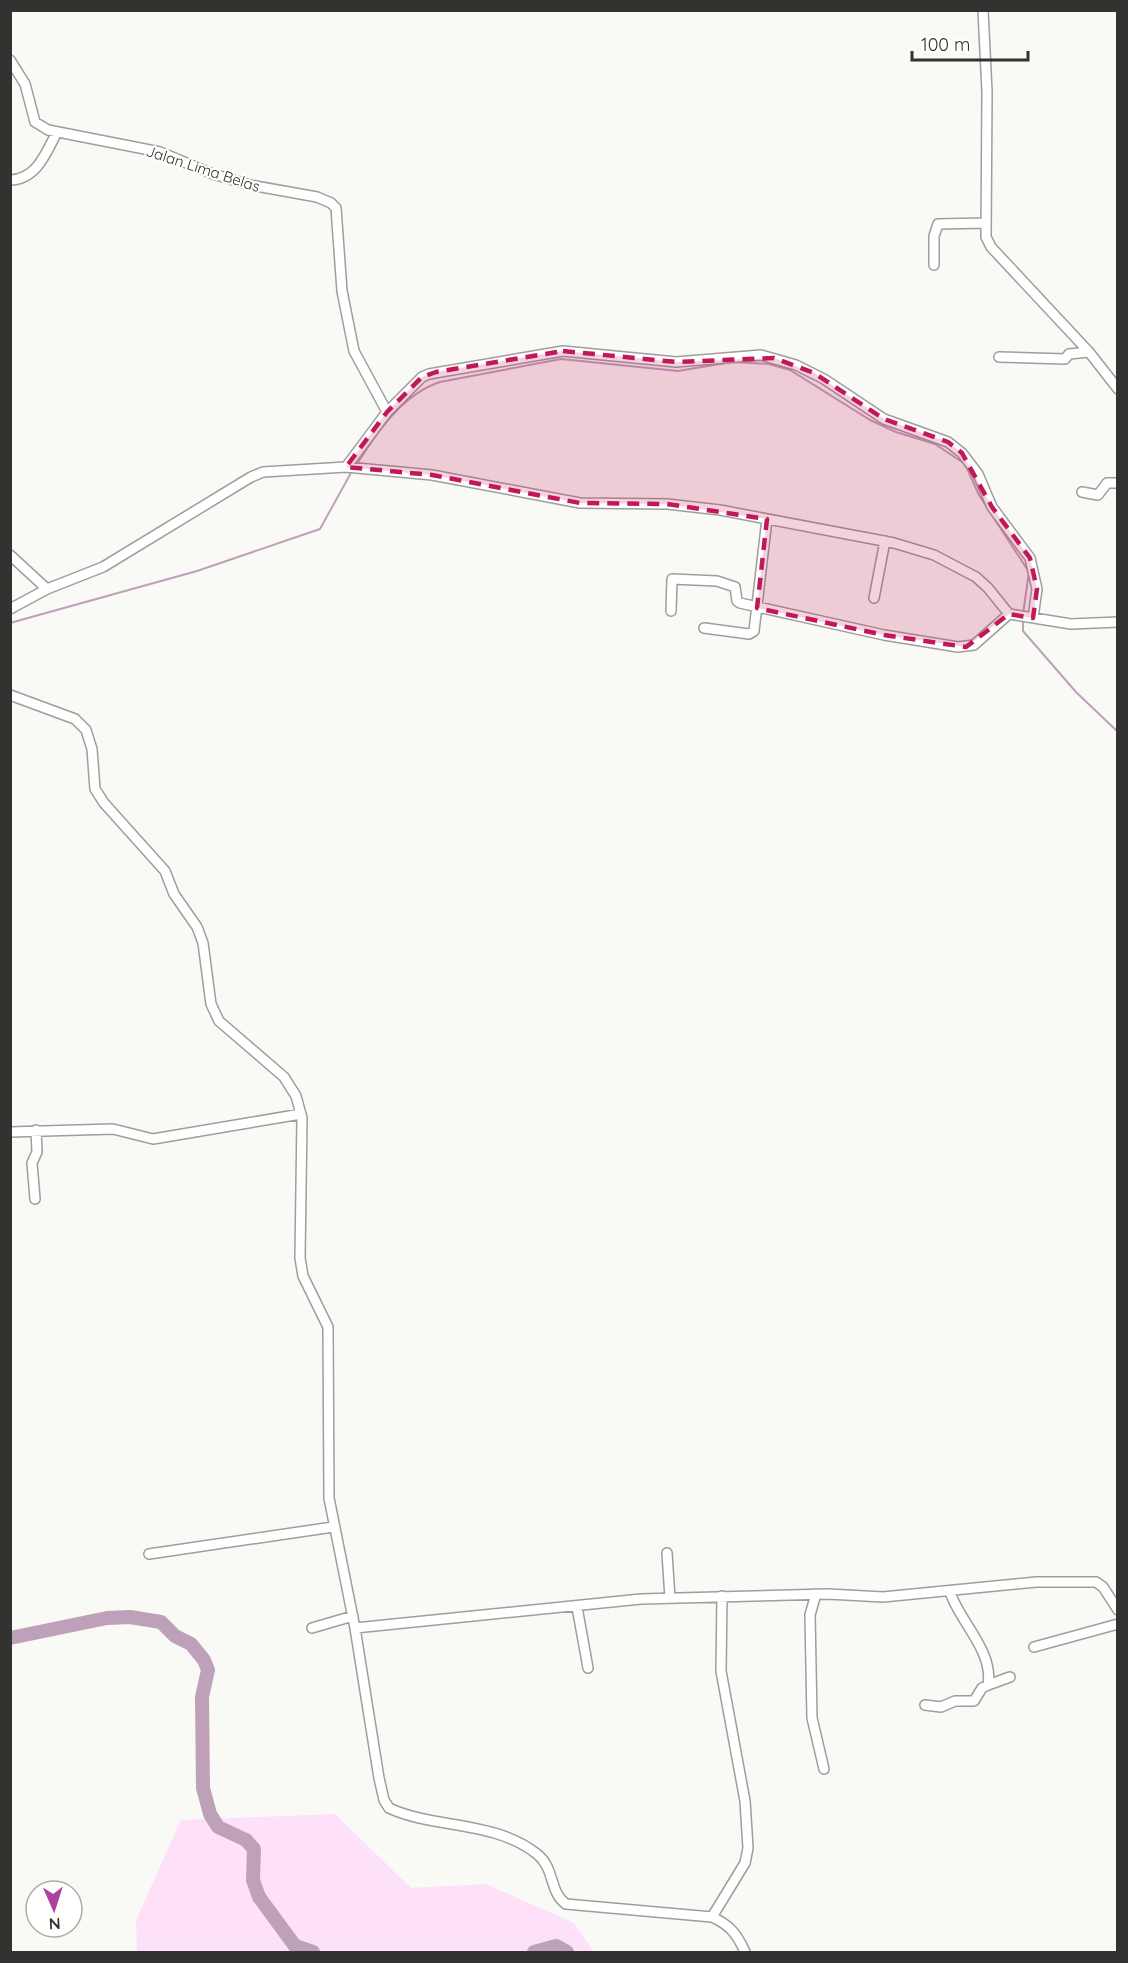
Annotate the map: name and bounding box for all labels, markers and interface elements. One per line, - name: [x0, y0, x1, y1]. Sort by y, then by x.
- scale bar: [912, 24, 1028, 62]
- text: 100 m: [921, 33, 970, 56]
- street label: Jalan Lima Belas: [144, 141, 263, 196]
- north arrow: [24, 1879, 84, 1939]
- text: N: [48, 1914, 61, 1934]

